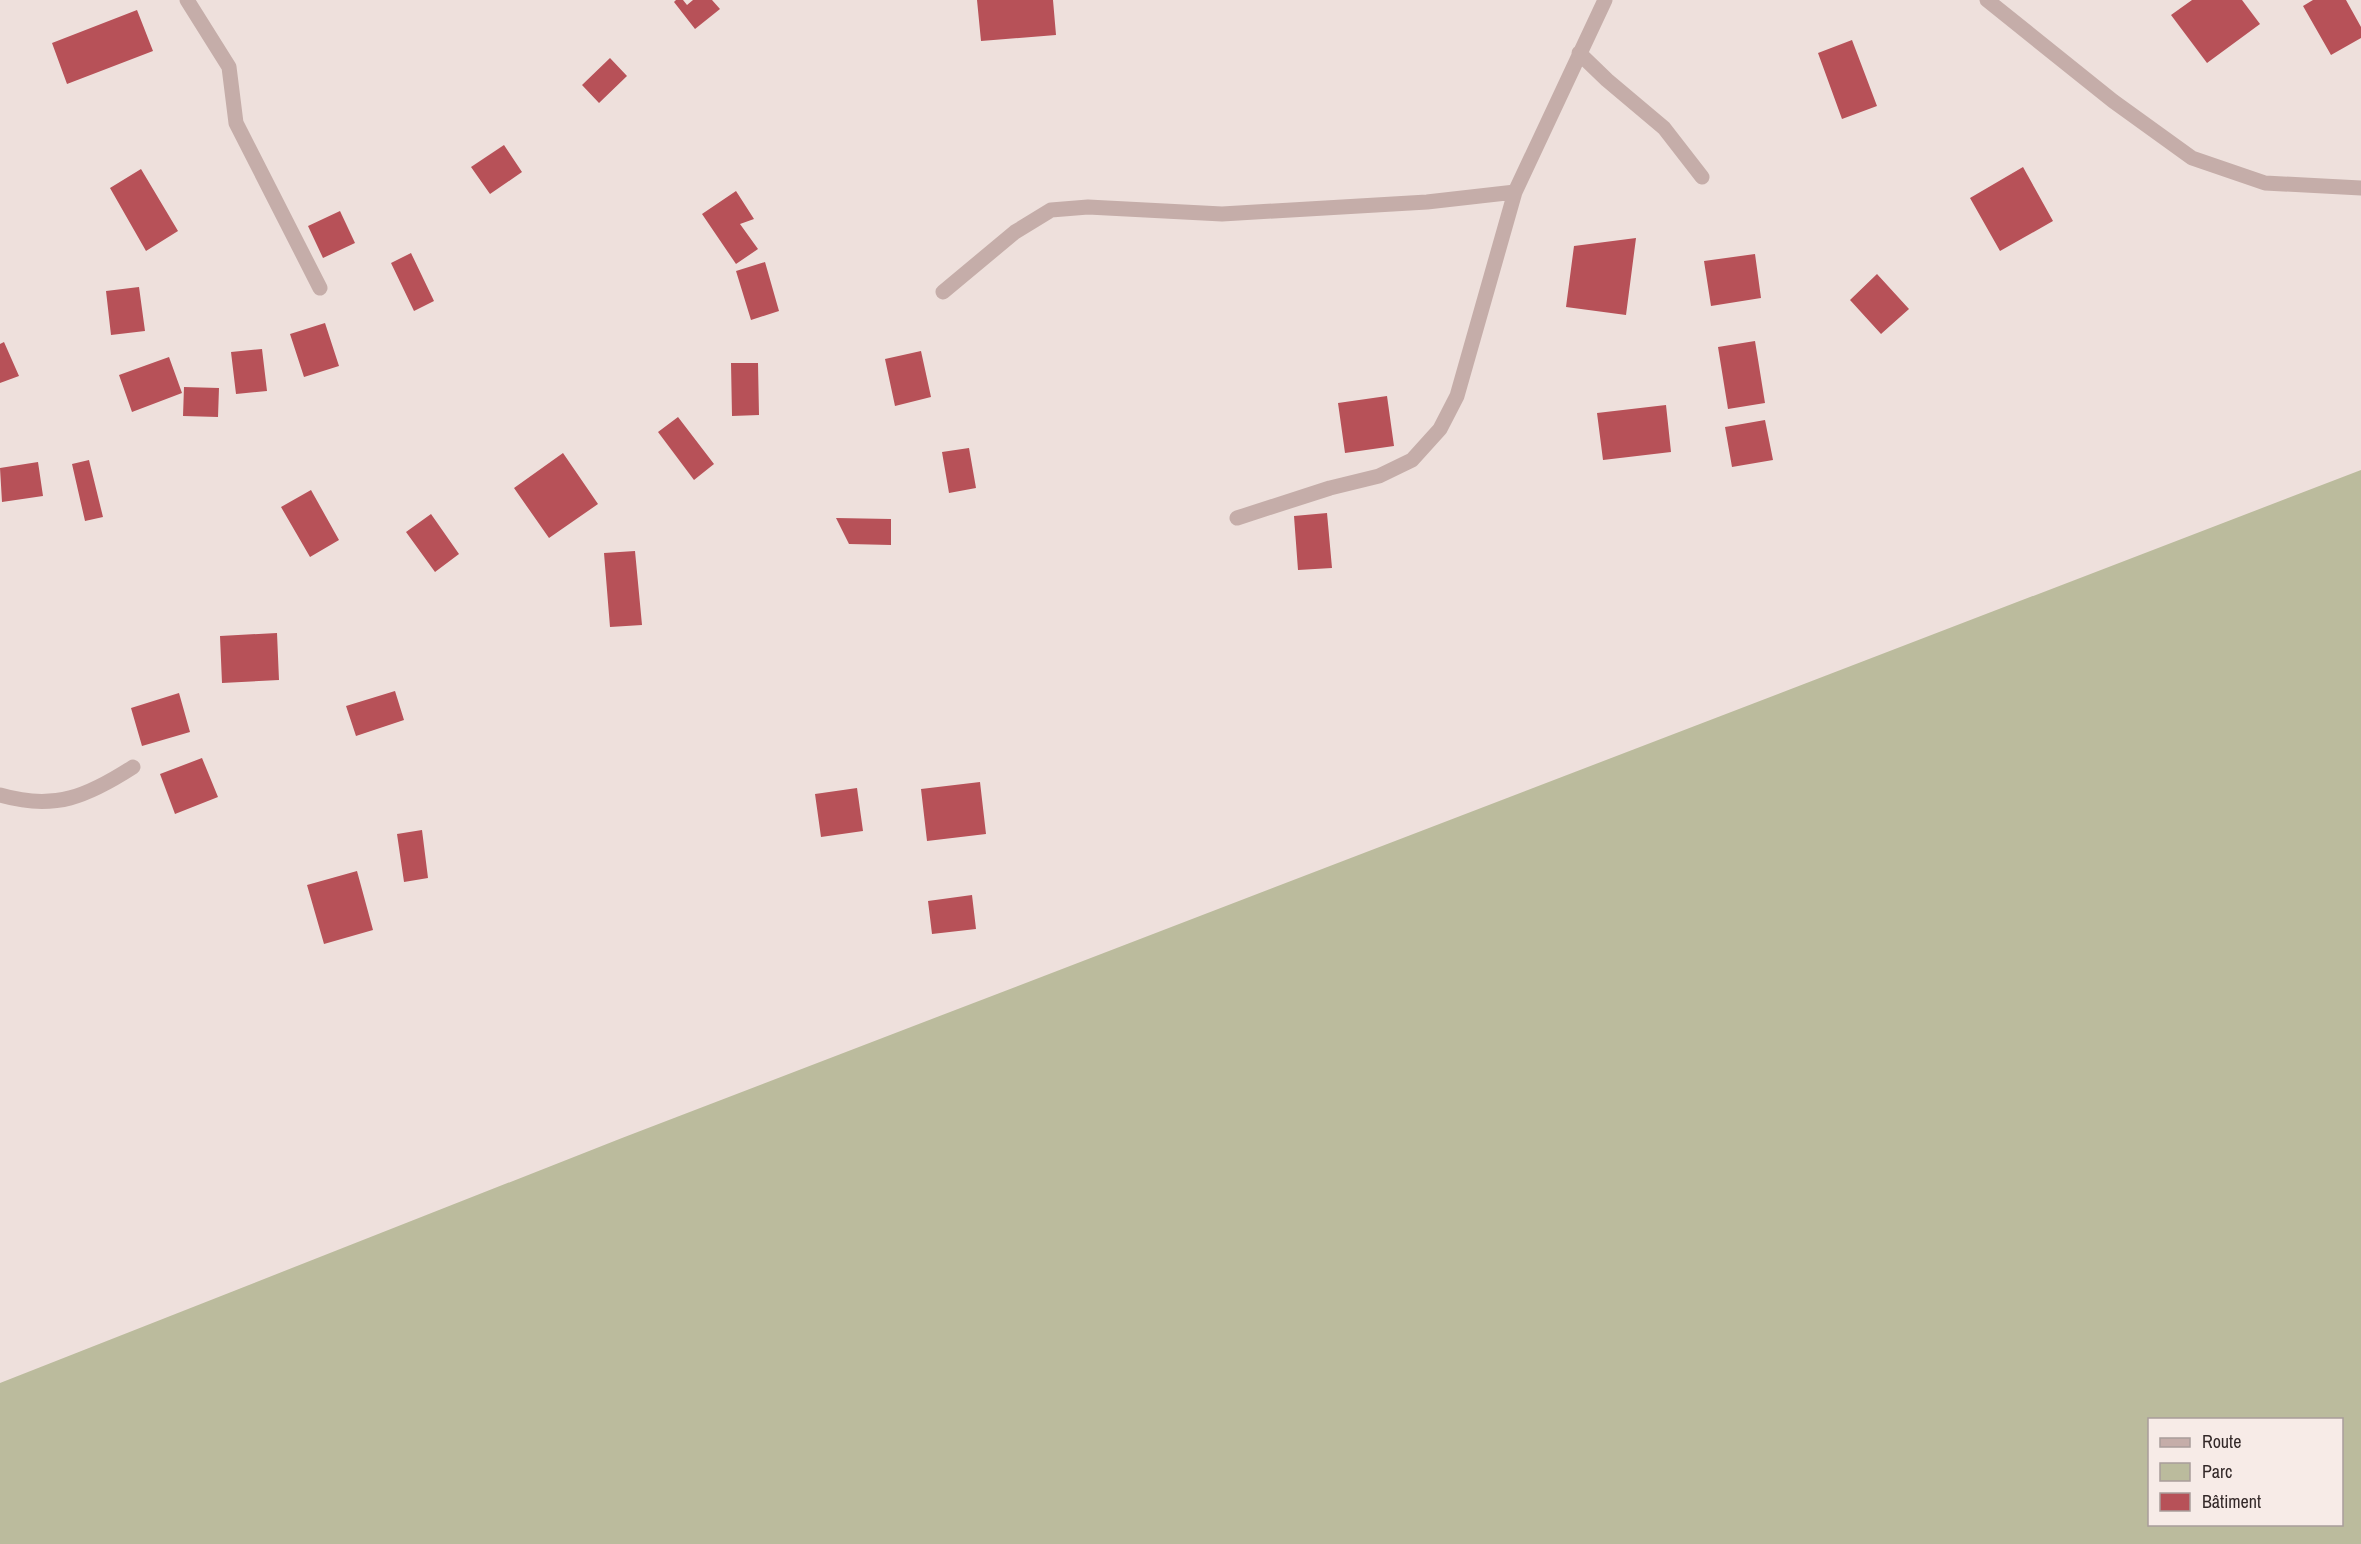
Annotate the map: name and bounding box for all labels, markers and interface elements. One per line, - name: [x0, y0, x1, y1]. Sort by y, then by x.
- legend: [2148, 1418, 2343, 1526]
- text: Route: [2202, 1429, 2241, 1454]
- text: Parc: [2202, 1459, 2232, 1484]
- text: Bâtiment: [2202, 1489, 2261, 1514]

